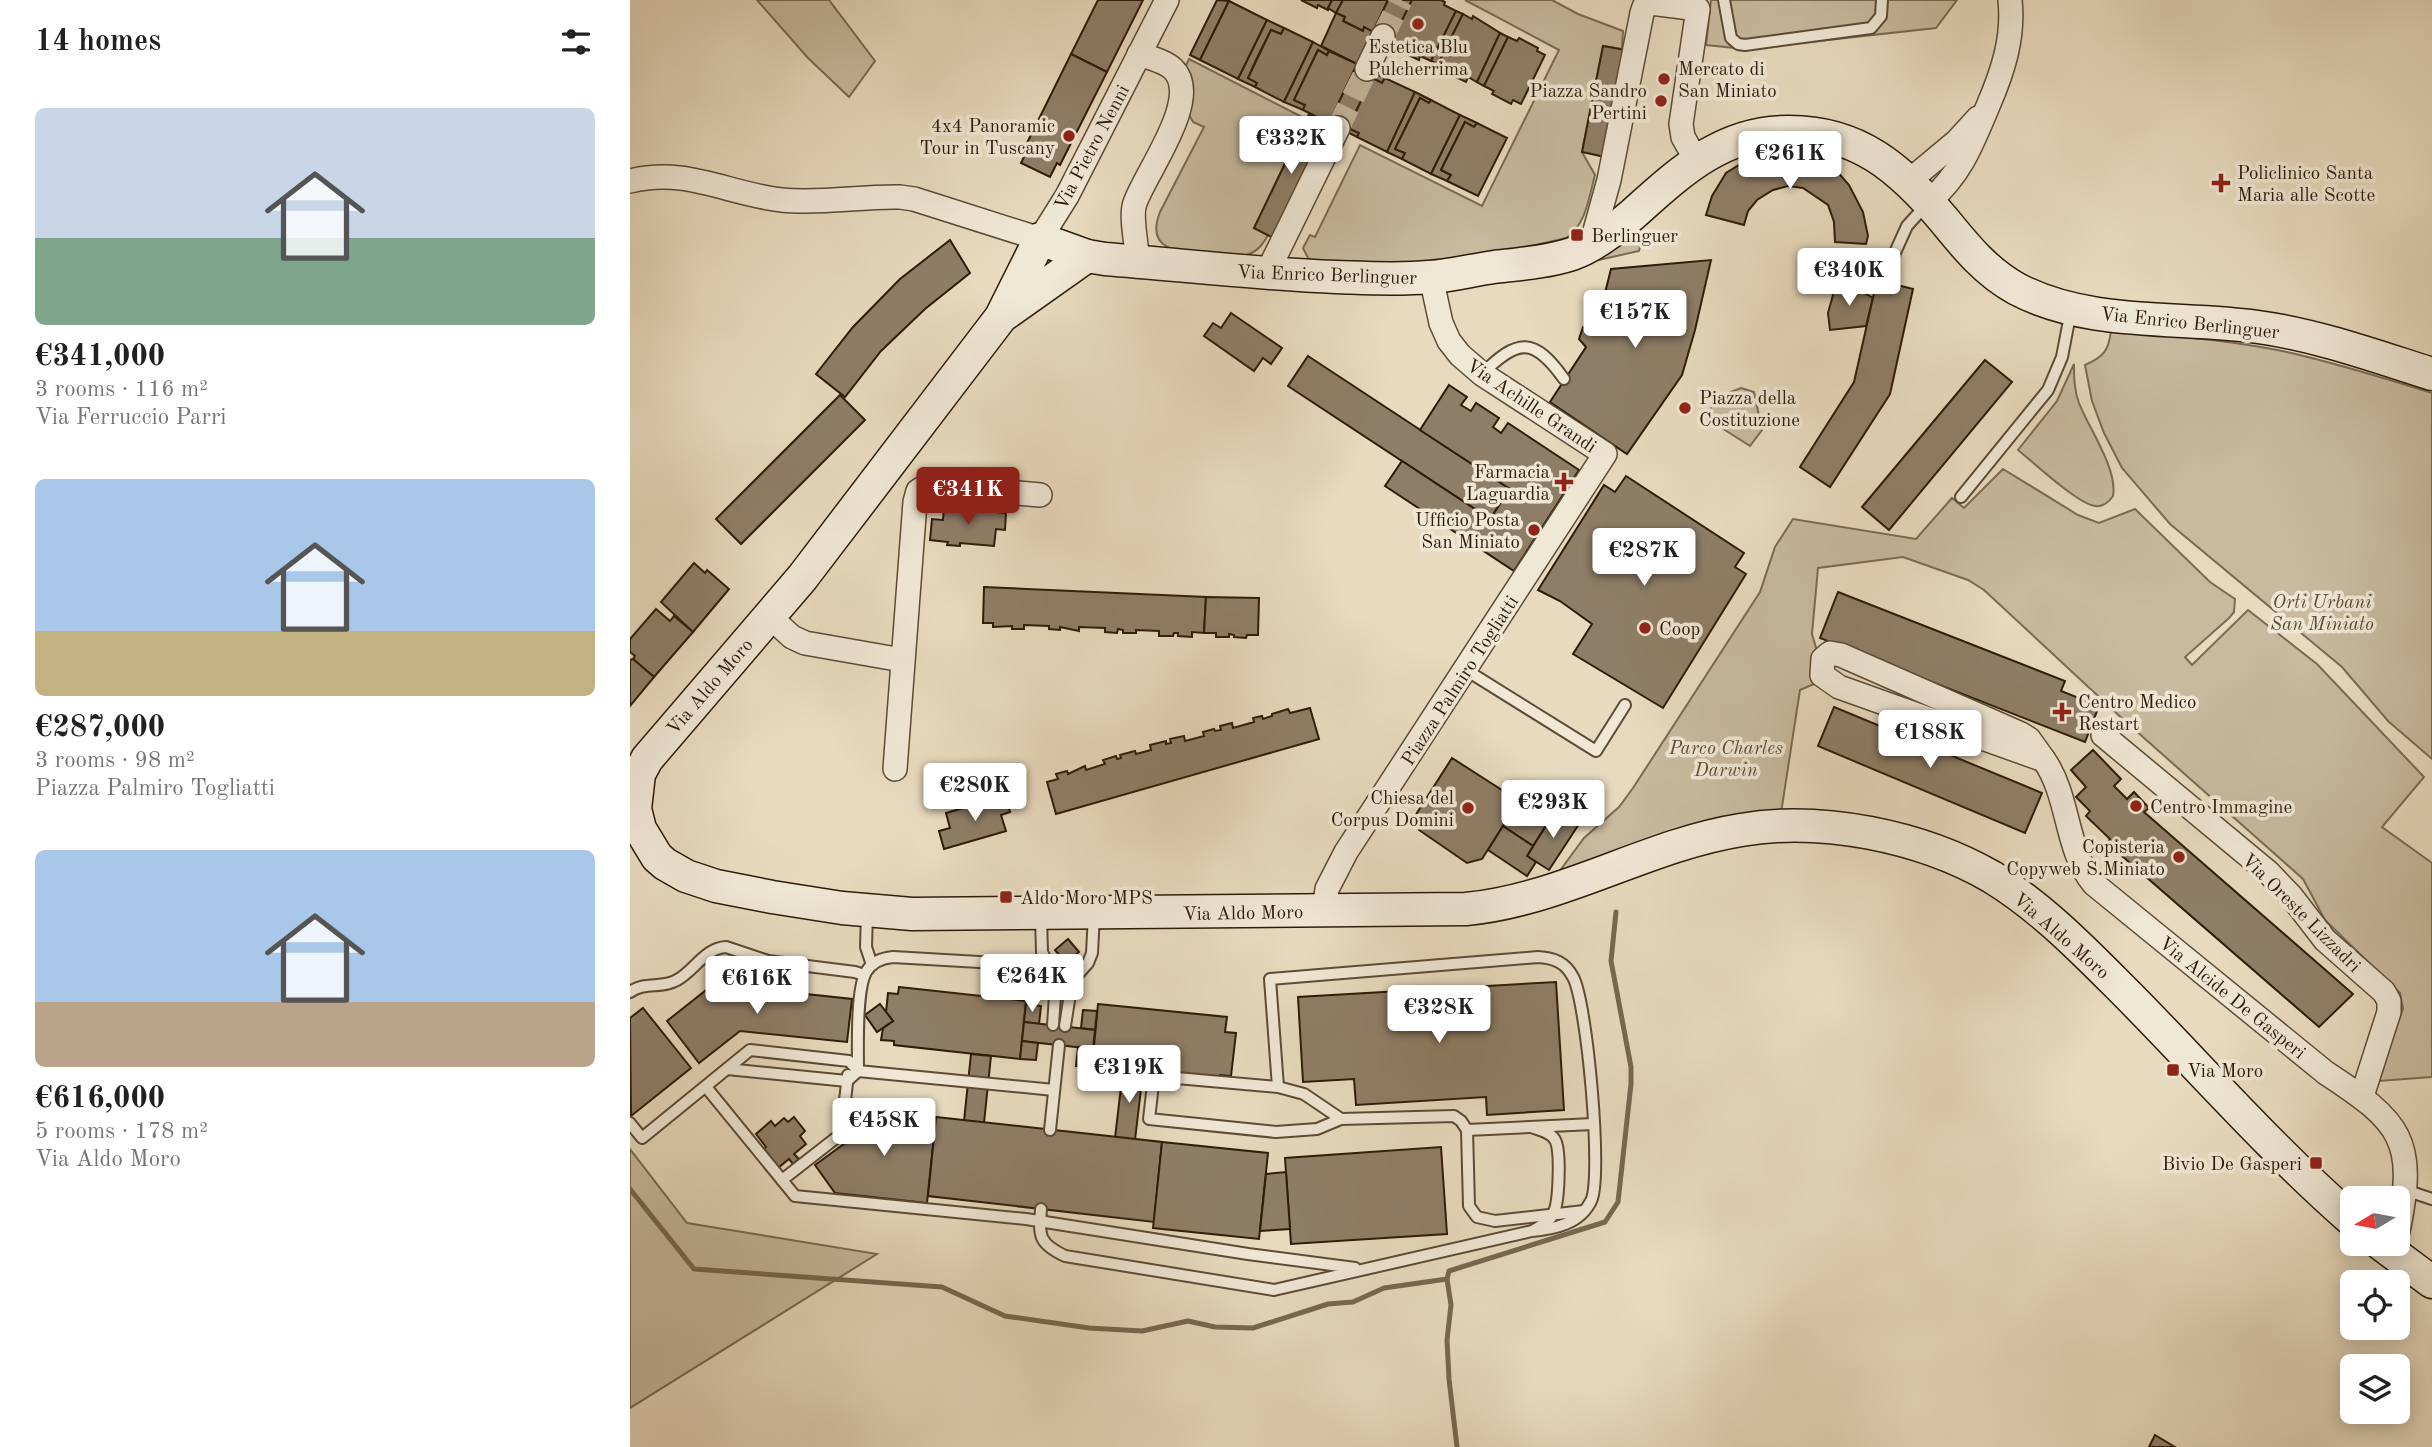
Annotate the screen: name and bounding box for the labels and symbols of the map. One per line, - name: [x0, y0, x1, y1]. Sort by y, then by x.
- marker: Estetica Blu Pulcherrima: [1410, 16, 1426, 32]
- place label: Estetica Blu Pulcherrima: [1368, 39, 1469, 80]
- place label: Mercato di San Miniato: [1678, 61, 1777, 102]
- marker: Mercato di San Miniato: [1656, 71, 1672, 87]
- street label: Via Pietro Nenni: [1052, 82, 1134, 214]
- place label: Piazza Sandro Pertini: [1530, 83, 1647, 124]
- marker: Piazza Sandro Pertini: [1653, 93, 1669, 109]
- pin: €332K: [1242, 116, 1340, 176]
- place label: 4x4 Panoramic Tour in Tuscany: [919, 118, 1055, 159]
- marker: 4x4 Panoramic Tour in Tuscany: [1061, 128, 1077, 144]
- pin: €261K: [1741, 132, 1839, 191]
- place label: Policlinico Santa Maria alle Scotte: [2237, 165, 2375, 206]
- marker: Policlinico Santa Maria alle Scotte: [2211, 173, 2231, 193]
- marker: Berlinguer: [1569, 227, 1585, 243]
- place label: Berlinguer: [1591, 228, 1678, 247]
- pin: €340K: [1800, 248, 1898, 308]
- street label: Via Enrico Berlinguer: [1237, 264, 1417, 289]
- pin: €157K: [1586, 290, 1684, 350]
- street label: Via Enrico Berlinguer: [2099, 306, 2280, 343]
- street label: Via Achille Grandi: [1462, 357, 1599, 458]
- place label: Piazza della Costituzione: [1699, 390, 1800, 431]
- marker: Piazza della Costituzione: [1677, 400, 1693, 416]
- place label: Farmacia Laguardia: [1466, 464, 1551, 505]
- pin: €341K: [919, 468, 1017, 527]
- marker: Farmacia Laguardia: [1556, 474, 1572, 490]
- place label: Ufficio Posta San Miniato: [1415, 512, 1521, 553]
- marker: Ufficio Posta San Miniato: [1526, 522, 1542, 538]
- pin: €287K: [1595, 528, 1693, 588]
- street label: Piazza Palmiro Togliatti: [1399, 593, 1523, 770]
- park label: Orti Urbani San Miniato: [2270, 594, 2374, 635]
- marker: Coop: [1637, 620, 1653, 636]
- place label: Coop: [1659, 621, 1700, 640]
- street label: Via Aldo Moro: [664, 636, 758, 739]
- place label: Centro Medico Restart: [2078, 694, 2196, 735]
- marker: Centro Medico Restart: [2052, 702, 2072, 722]
- pin: €188K: [1881, 710, 1979, 770]
- park label: Parco Charles Darwin: [1668, 740, 1783, 781]
- pin: €280K: [926, 764, 1024, 823]
- pin: €293K: [1504, 780, 1602, 840]
- place label: Chiesa del Corpus Domini: [1331, 790, 1454, 831]
- marker: Centro Immagine: [2128, 798, 2144, 814]
- place label: Centro Immagine: [2150, 799, 2292, 818]
- marker: Chiesa del Corpus Domini: [1460, 800, 1476, 816]
- place label: Copisteria Copyweb S.Miniato: [2006, 839, 2166, 880]
- marker: Copisteria Copyweb S.Miniato: [2171, 849, 2187, 865]
- street label: Via Oreste Lizzadri: [2237, 851, 2363, 977]
- marker: Aldo Moro MPS: [998, 889, 1014, 905]
- place label: Aldo Moro MPS: [1020, 890, 1153, 909]
- street label: Via Aldo Moro: [2009, 890, 2112, 984]
- street label: Via Aldo Moro: [1183, 904, 1303, 925]
- street label: Via Alcide De Gasperi: [2155, 934, 2308, 1064]
- pin: €264K: [983, 954, 1081, 1014]
- pin: €616K: [708, 956, 806, 1016]
- pin: €328K: [1390, 986, 1488, 1045]
- pin: €319K: [1080, 1046, 1178, 1105]
- marker: Via Moro: [2165, 1062, 2181, 1078]
- place label: Via Moro: [2187, 1063, 2263, 1082]
- pin: €458K: [835, 1098, 933, 1158]
- marker: Bivio De Gasperi: [2308, 1155, 2324, 1171]
- place label: Bivio De Gasperi: [2162, 1156, 2302, 1175]
- north arrow: [2340, 1186, 2410, 1256]

